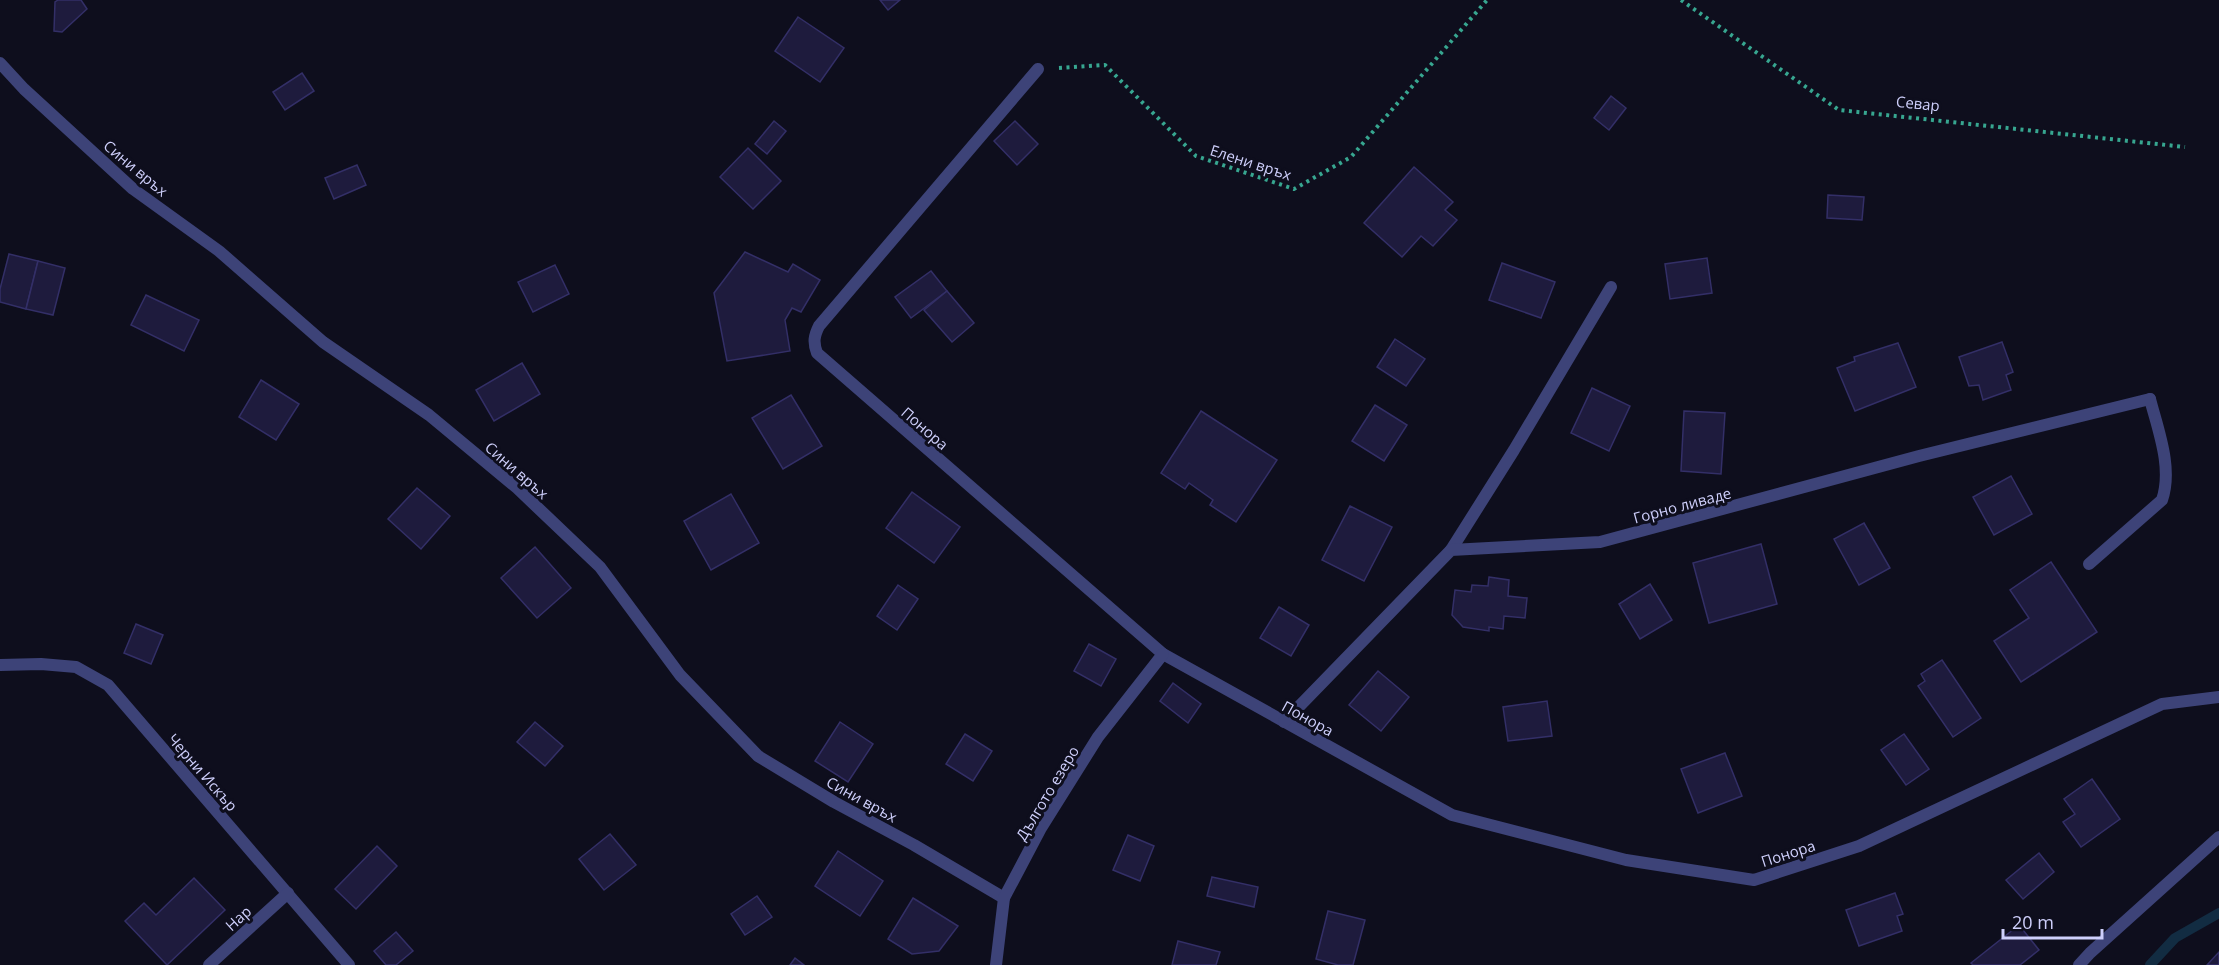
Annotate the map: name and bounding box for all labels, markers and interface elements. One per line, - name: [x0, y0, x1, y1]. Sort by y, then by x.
- street label: Севар: [1895, 91, 1941, 115]
- street label: Сини връх: [100, 135, 172, 201]
- street label: Елени връх: [1208, 139, 1294, 185]
- street label: Понора: [897, 402, 953, 454]
- street label: Сини връх: [481, 437, 553, 503]
- street label: Горно ливаде: [1631, 482, 1733, 528]
- street label: Понора: [1279, 696, 1337, 740]
- street label: Черни Искър: [164, 729, 242, 815]
- street label: Дългото езеро: [1011, 742, 1083, 844]
- street label: Сини връх: [823, 771, 901, 827]
- street label: Понора: [1758, 835, 1818, 871]
- street label: Нар: [221, 901, 255, 935]
- scale bar: [2003, 902, 2102, 940]
- text: 20 m: [2012, 910, 2054, 934]

